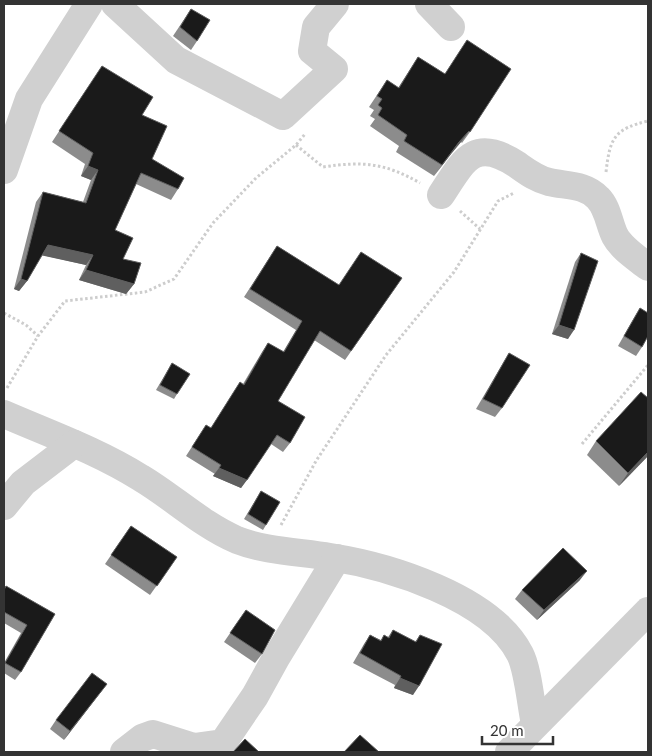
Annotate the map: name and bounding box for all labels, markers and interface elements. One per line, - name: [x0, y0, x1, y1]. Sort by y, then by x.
- scale bar: [482, 714, 553, 746]
- text: 20 m: [490, 721, 524, 739]

